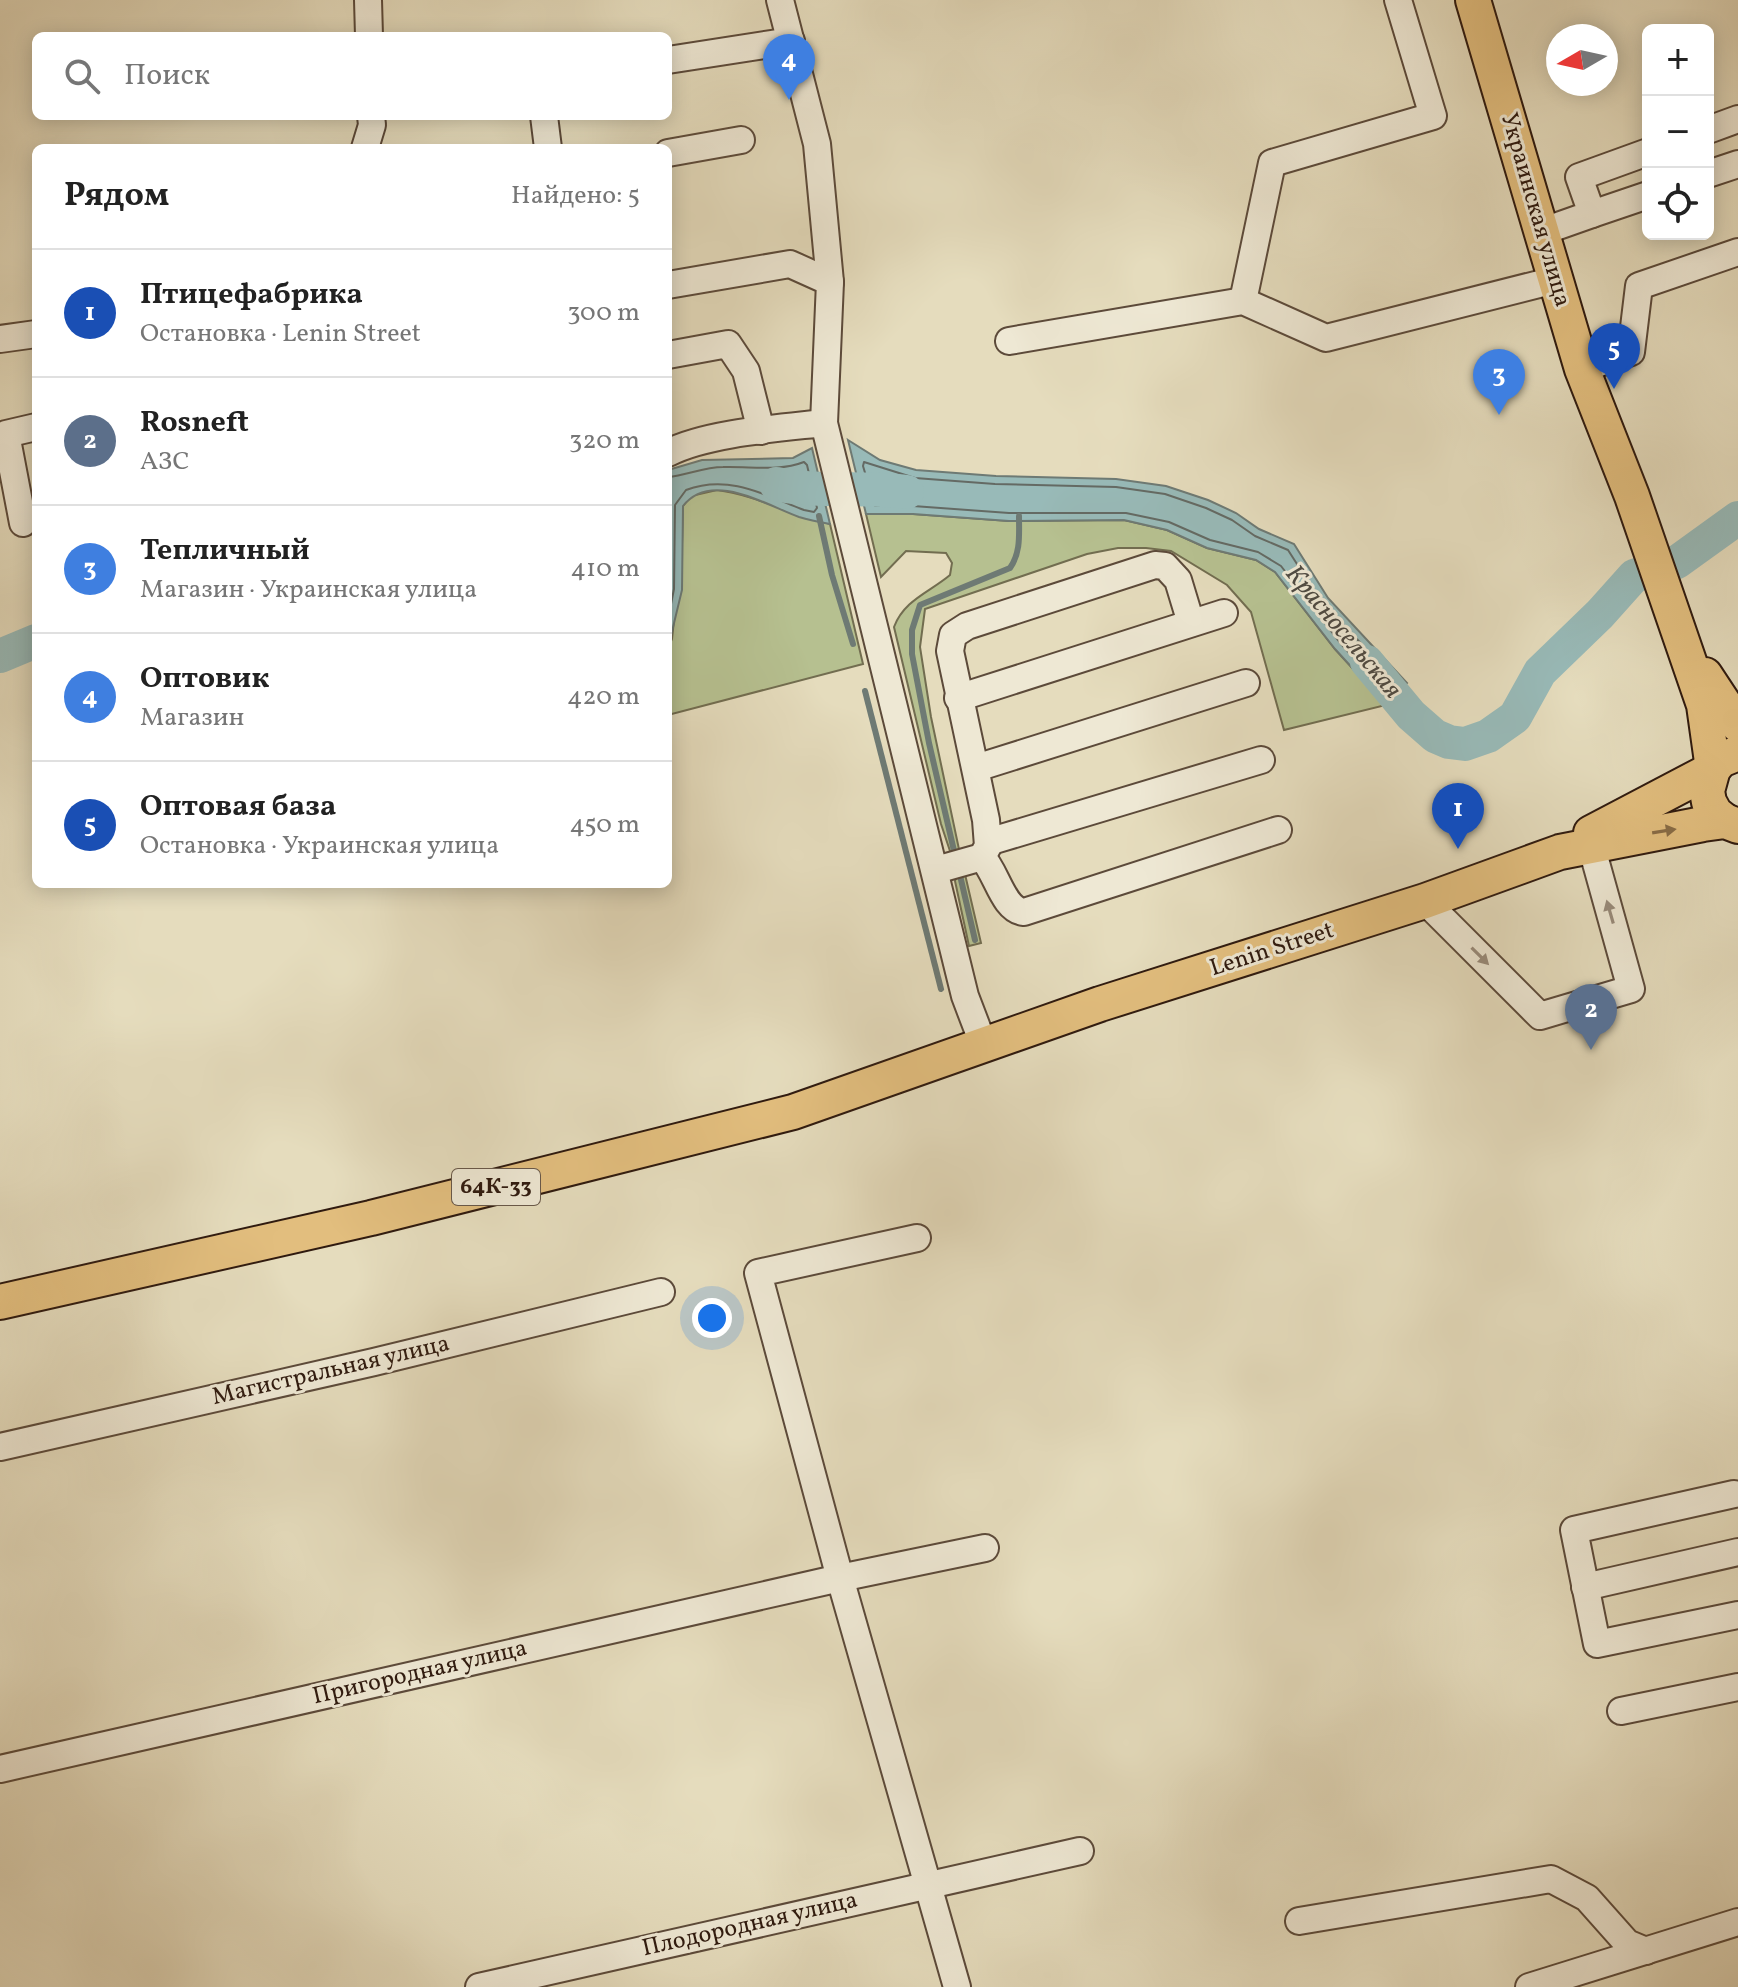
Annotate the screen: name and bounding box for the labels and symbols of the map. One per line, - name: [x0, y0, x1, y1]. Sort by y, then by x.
- north arrow: [1546, 24, 1618, 96]
- pin: 4: [763, 34, 815, 100]
- street label: Украинская улица: [1491, 109, 1579, 311]
- pin: 5: [1588, 323, 1640, 389]
- pin: 3: [1473, 349, 1525, 415]
- water label: Красносельская: [1276, 557, 1410, 707]
- pin: 1: [1432, 783, 1484, 849]
- one-way arrow: [1652, 824, 1677, 837]
- one-way arrow: [1603, 900, 1616, 924]
- street label: Lenin Street: [1206, 914, 1338, 986]
- one-way arrow: [1470, 946, 1489, 965]
- pin: 2: [1565, 984, 1617, 1050]
- road number: 64К-33: [452, 1169, 540, 1205]
- your location: [692, 1298, 732, 1338]
- street label: Магистральная улица: [209, 1327, 453, 1415]
- street label: Пригородная улица: [309, 1632, 531, 1714]
- street label: Плодородная улица: [639, 1884, 861, 1966]

